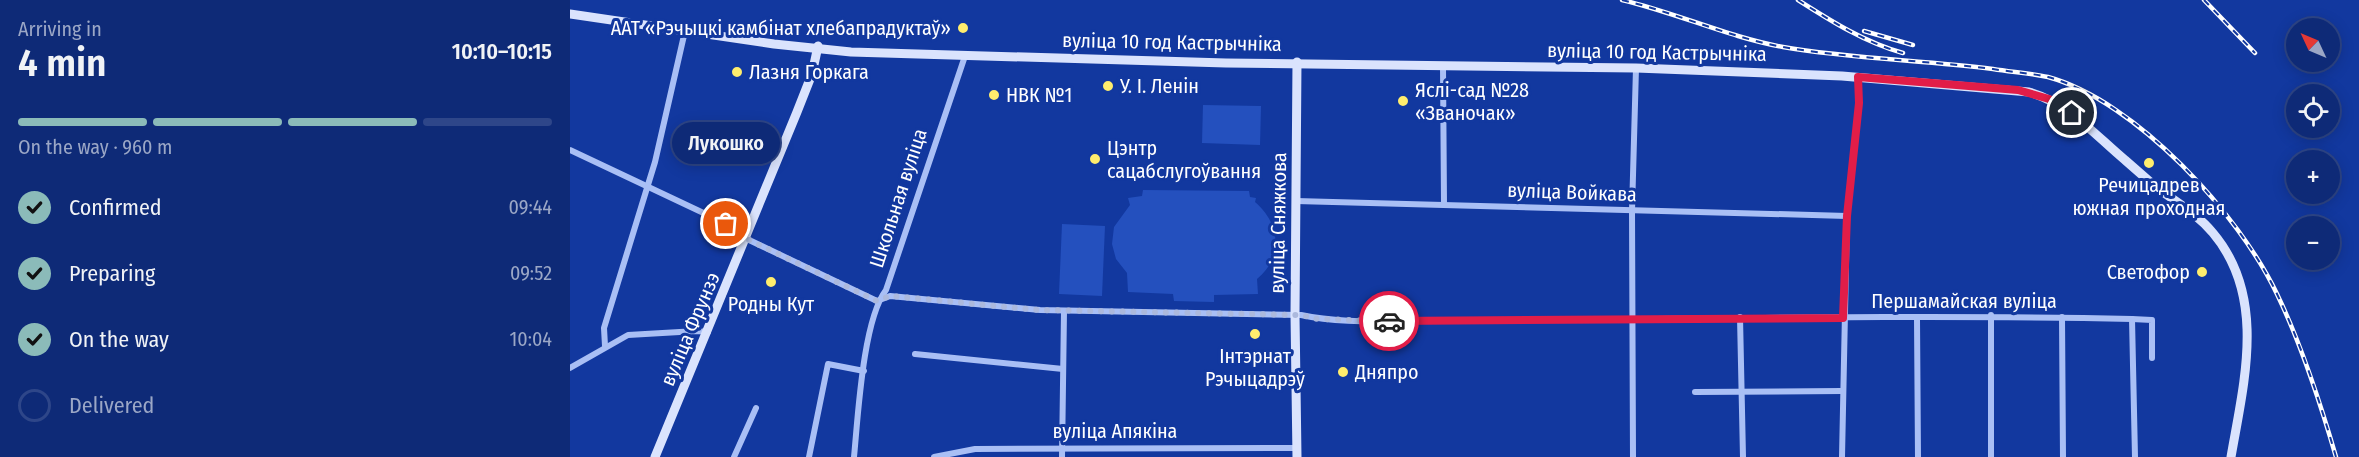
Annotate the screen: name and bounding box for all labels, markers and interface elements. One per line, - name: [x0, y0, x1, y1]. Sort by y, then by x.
- place label: ААТ «Рэчыцкі камбінат хлебапрадуктаў»: [611, 16, 951, 40]
- text: Arriving in: [18, 17, 102, 41]
- north arrow: [2286, 18, 2340, 72]
- map controls: [2286, 18, 2340, 270]
- marker: ААТ «Рэчыцкі камбінат хлебапрадуктаў»: [956, 21, 970, 35]
- street label: вуліца 10 год Кастрычніка: [1062, 28, 1282, 56]
- text: 10:10–10:15: [452, 38, 552, 65]
- street label: вуліца 10 год Кастрычніка: [1547, 38, 1767, 66]
- text: 4 min: [18, 40, 107, 86]
- place label: Лазня Горкага: [749, 60, 869, 84]
- marker: Лазня Горкага: [730, 65, 744, 79]
- place label: У. І. Ленін: [1119, 74, 1199, 98]
- place label: Яслі-сад №28 «Званочак»: [1415, 78, 1529, 125]
- marker: У. І. Ленін: [1101, 79, 1115, 93]
- place label: НВК №1: [1006, 83, 1072, 107]
- button: locate: [2286, 84, 2340, 138]
- pin: [2046, 87, 2097, 138]
- marker: НВК №1: [987, 88, 1001, 102]
- marker: Яслі-сад №28 «Званочак»: [1396, 94, 1410, 108]
- icon: home: [2055, 96, 2088, 129]
- callout: Лукошко: [672, 122, 780, 164]
- street label: Школьная вуліца: [864, 125, 932, 271]
- text: Лукошко: [688, 131, 764, 155]
- text: On the way · 960 m: [18, 135, 173, 159]
- place label: Цэнтр сацабслугоўвання: [1107, 136, 1261, 183]
- button: +: [2286, 150, 2340, 204]
- marker: Цэнтр сацабслугоўвання: [1088, 152, 1102, 166]
- street label: вуліца Сняжкова: [1265, 152, 1291, 294]
- marker: Речицадрев южная проходная: [2142, 156, 2156, 170]
- place label: Речицадрев южная проходная: [2073, 173, 2225, 220]
- street label: вуліца Войкава: [1507, 178, 1637, 206]
- icon: check: [18, 191, 51, 224]
- text: Confirmed: [69, 194, 162, 221]
- text: 09:44: [509, 195, 552, 219]
- pin: [700, 198, 751, 249]
- icon: bag: [709, 207, 742, 240]
- button: −: [2286, 216, 2340, 270]
- icon: check: [18, 257, 51, 290]
- text: Preparing: [69, 260, 155, 287]
- place label: Светофор: [2107, 260, 2190, 284]
- text: 09:52: [510, 261, 552, 285]
- marker: Светофор: [2195, 265, 2209, 279]
- street label: вуліца Фрунзэ: [655, 269, 725, 389]
- marker: Родны Кут: [764, 275, 778, 289]
- street label: Першамайская вуліца: [1871, 289, 2057, 313]
- courier: [1359, 291, 1419, 351]
- place label: Родны Кут: [728, 292, 815, 316]
- icon: car: [1373, 305, 1406, 338]
- icon: check: [18, 323, 51, 356]
- text: On the way: [69, 326, 169, 353]
- text: 10:04: [509, 327, 552, 351]
- marker: Інтэрнат Рэчыцадрэў: [1248, 327, 1262, 341]
- place label: Інтэрнат Рэчыцадрэў: [1205, 344, 1305, 391]
- place label: Дняпро: [1354, 360, 1418, 384]
- marker: Дняпро: [1336, 365, 1350, 379]
- text: Delivered: [69, 392, 154, 419]
- street label: вуліца Апякіна: [1053, 419, 1177, 443]

